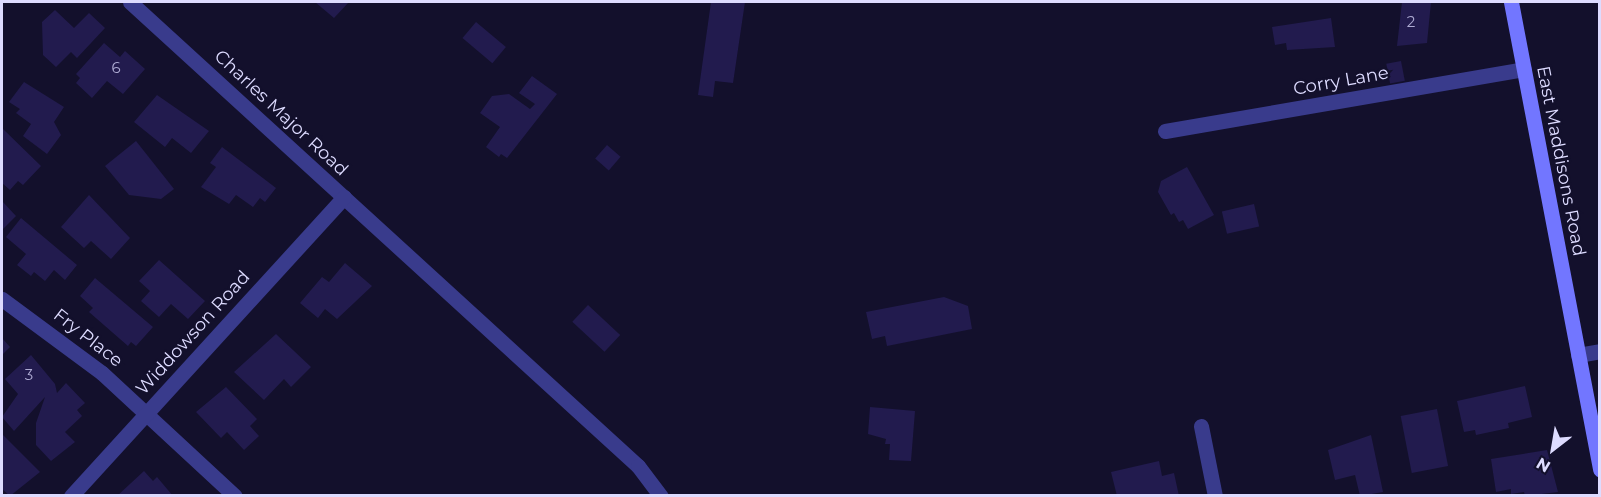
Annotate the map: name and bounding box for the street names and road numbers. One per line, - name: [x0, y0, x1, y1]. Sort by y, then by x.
- street label: Charles Major Road: [210, 45, 352, 181]
- street label: Corry Lane: [1292, 62, 1390, 100]
- street label: East Maddisons Road: [1532, 64, 1590, 258]
- street label: Widdowson Road: [132, 266, 254, 400]
- street label: Fry Place: [49, 304, 127, 372]

